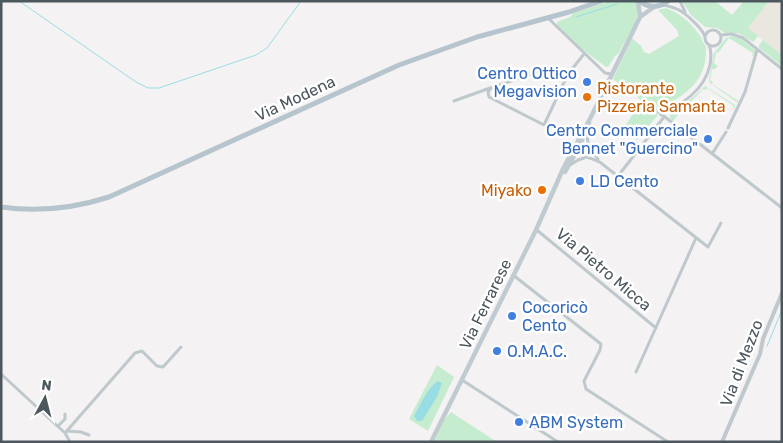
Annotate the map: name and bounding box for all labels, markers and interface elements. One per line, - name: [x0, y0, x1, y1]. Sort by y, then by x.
- place label: Centro Ottico Megavision: [477, 64, 577, 101]
- street label: Via Modena: [252, 72, 338, 125]
- marker: Centro Ottico Megavision: [581, 76, 593, 88]
- place label: Ristorante Pizzeria Samanta: [597, 79, 726, 116]
- marker: Ristorante Pizzeria Samanta: [581, 91, 593, 103]
- place label: Centro Commerciale Bennet "Guercino": [546, 121, 698, 158]
- marker: Centro Commerciale Bennet "Guercino": [702, 133, 714, 145]
- place label: LD Cento: [590, 172, 659, 191]
- marker: LD Cento: [574, 175, 586, 187]
- place label: Miyako: [481, 181, 532, 200]
- marker: Miyako: [536, 184, 548, 196]
- street label: Via Pietro Micca: [552, 224, 655, 315]
- street label: Via Ferrarese: [455, 256, 515, 352]
- place label: Cocoricò Cento: [522, 298, 588, 335]
- marker: Cocoricò Cento: [506, 310, 518, 322]
- street label: Via di Mezzo: [716, 317, 767, 409]
- place label: O.M.A.C.: [507, 342, 567, 361]
- marker: O.M.A.C.: [491, 345, 503, 357]
- north arrow: [20, 373, 70, 423]
- text: N: [40, 377, 53, 395]
- place label: ABM System: [529, 413, 623, 432]
- marker: ABM System: [513, 416, 525, 428]

